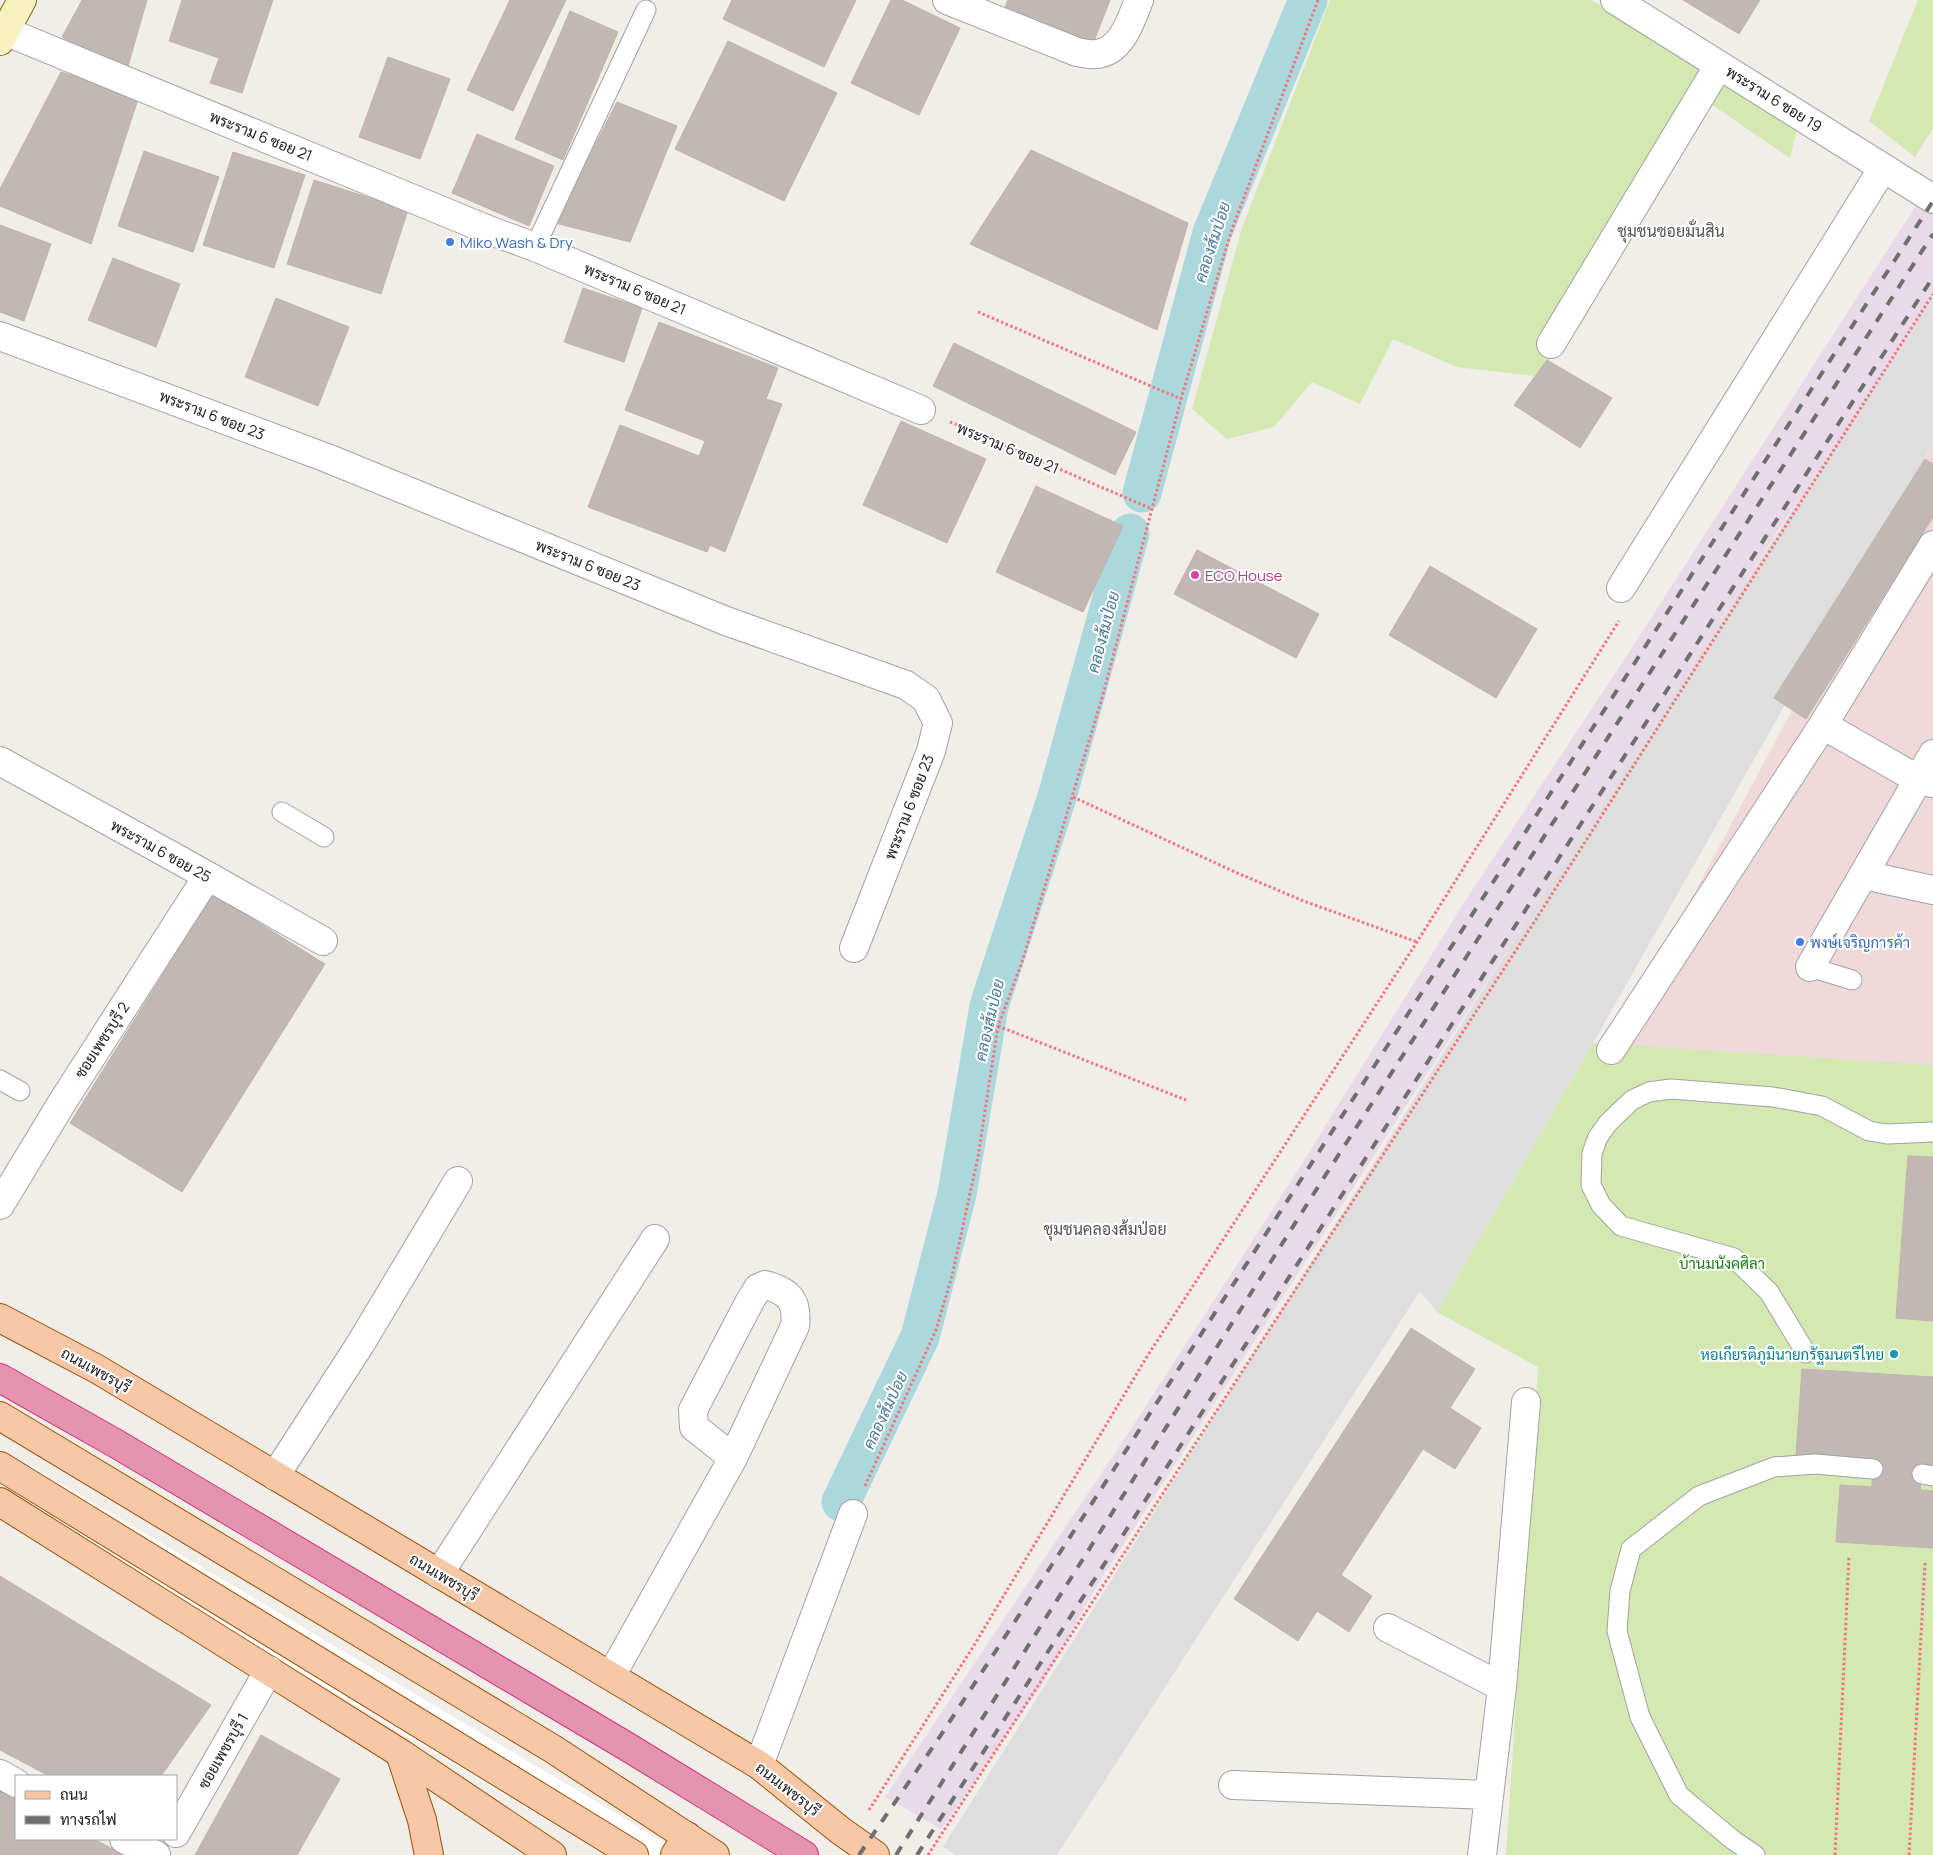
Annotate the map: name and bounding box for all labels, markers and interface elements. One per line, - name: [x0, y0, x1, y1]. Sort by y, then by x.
- street label: พระราม 6 ซอย 19: [1722, 61, 1826, 137]
- street label: พระราม 6 ซอย 21: [206, 106, 316, 166]
- water label: คลองส้มป่อย: [1189, 199, 1235, 285]
- district label: ชุมชนซอยมั่นสิน: [1617, 218, 1725, 243]
- place label: Miko Wash & Dry: [460, 232, 573, 253]
- marker: Miko Wash & Dry: [444, 236, 456, 248]
- street label: พระราม 6 ซอย 21: [581, 258, 689, 320]
- street label: พระราม 6 ซอย 23: [156, 385, 268, 445]
- street label: พระราม 6 ซอย 21: [954, 417, 1062, 479]
- street label: พระราม 6 ซอย 23: [532, 534, 644, 596]
- place label: ECO House: [1205, 565, 1283, 586]
- marker: ECO House: [1189, 569, 1201, 581]
- water label: คลองส้มป่อย: [1082, 589, 1124, 675]
- street label: พระราม 6 ซอย 23: [879, 751, 939, 863]
- street label: พระราม 6 ซอย 25: [107, 815, 215, 887]
- place label: พงษ์เจริญการค้า: [1810, 932, 1910, 953]
- marker: พงษ์เจริญการค้า: [1794, 936, 1806, 948]
- water label: คลองส้มป่อย: [969, 977, 1009, 1063]
- street label: ซอยเพชรบุรี 2: [70, 998, 135, 1083]
- district label: ชุมชนคลองส้มป่อย: [1043, 1218, 1167, 1241]
- park label: บ้านมนังคศิลา: [1679, 1253, 1765, 1274]
- street label: ถนนเพชรบุรี: [57, 1342, 135, 1399]
- place label: หอเกียรติภูมินายกรัฐมนตรีไทย: [1700, 1344, 1884, 1365]
- marker: หอเกียรติภูมินายกรัฐมนตรีไทย: [1888, 1348, 1900, 1360]
- water label: คลองส้มป่อย: [857, 1367, 913, 1453]
- street label: ถนนเพชรบุรี: [405, 1548, 482, 1607]
- street label: ซอยเพชรบุรี 1: [193, 1709, 254, 1793]
- street label: ถนนเพชรบุรี: [751, 1757, 825, 1822]
- legend: [15, 1775, 178, 1840]
- text: ถนน: [60, 1784, 88, 1805]
- text: ทางรถไฟ: [60, 1809, 117, 1830]

